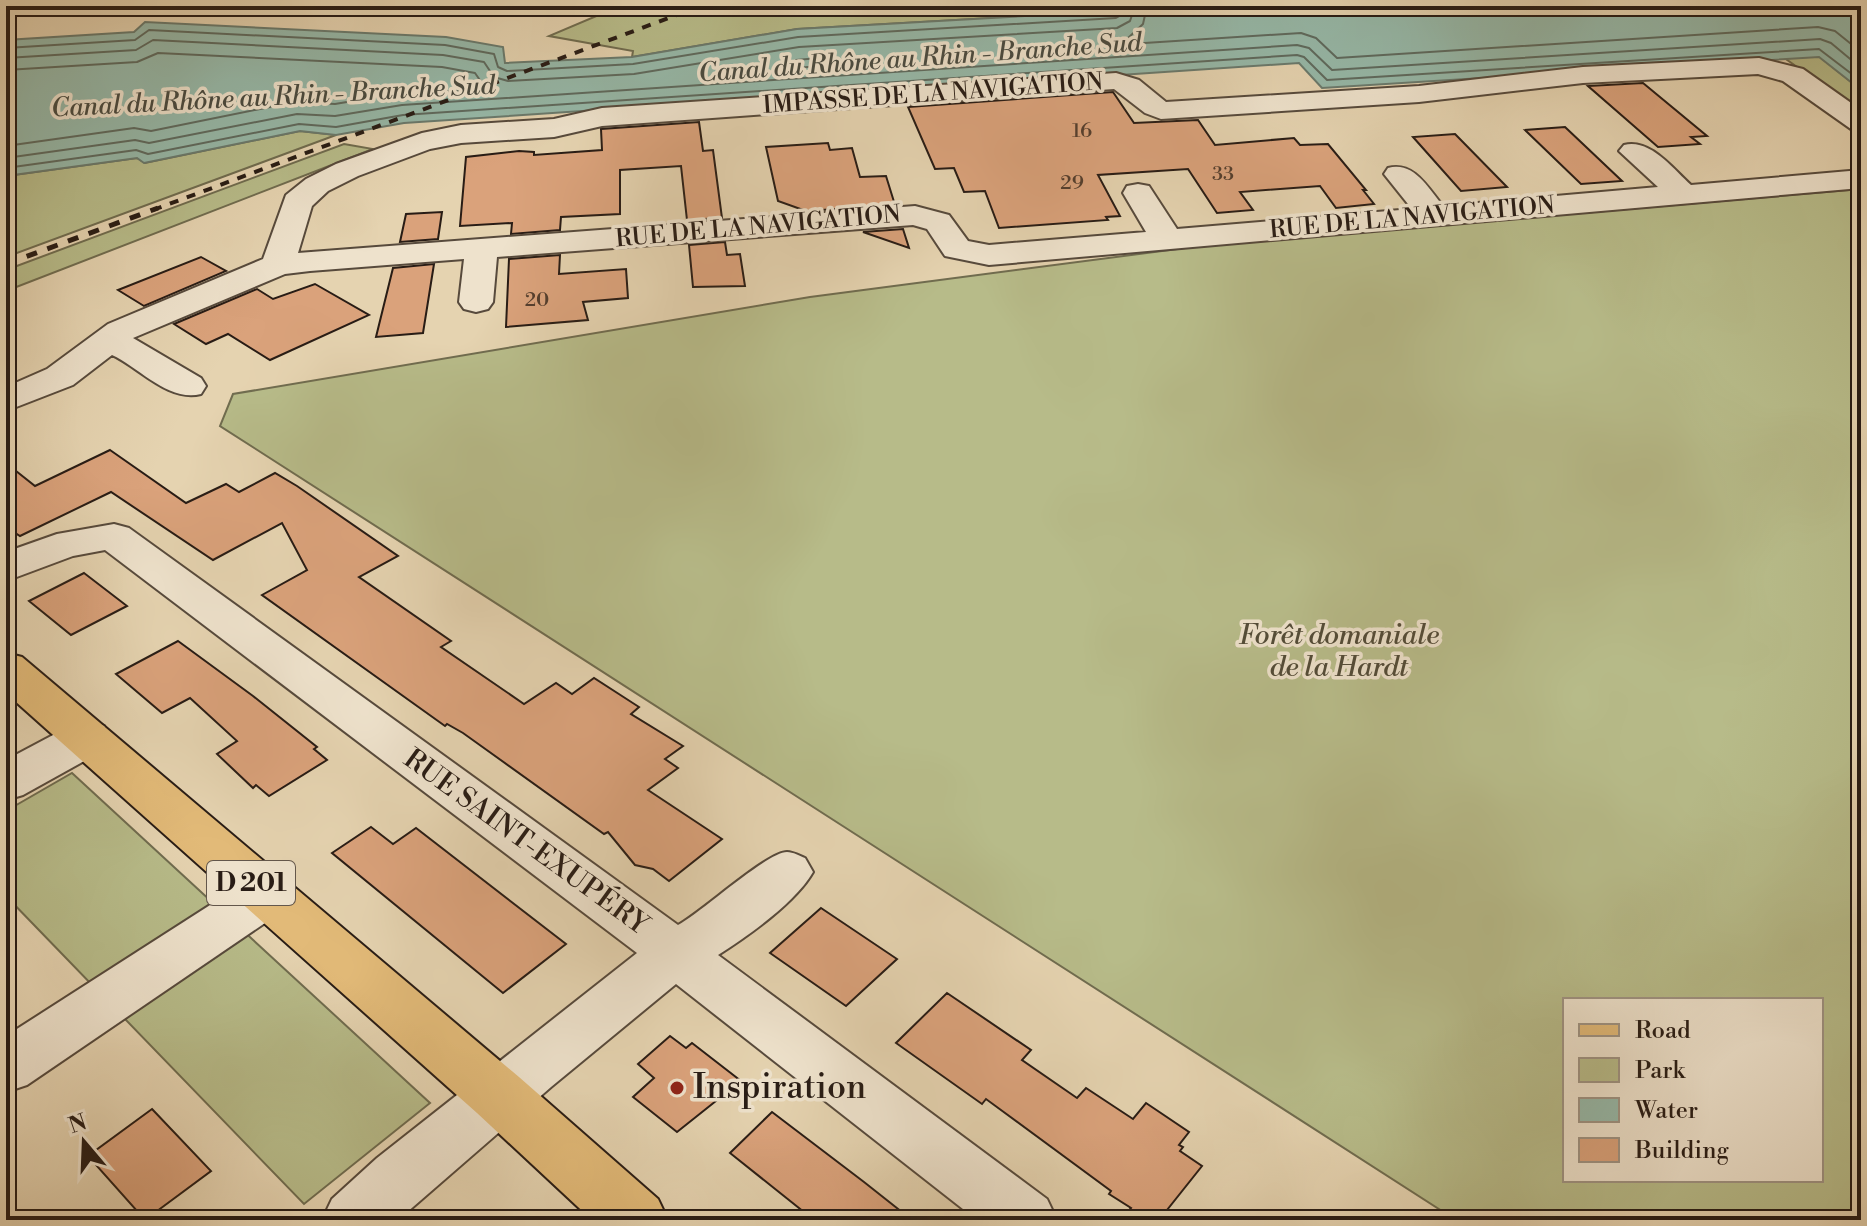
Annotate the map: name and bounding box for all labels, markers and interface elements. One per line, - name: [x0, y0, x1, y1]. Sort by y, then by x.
- water label: Canal du Rhône au Rhin - Branche Sud: [697, 26, 1144, 89]
- street label: IMPASSE DE LA NAVIGATION: [762, 67, 1104, 121]
- water label: Canal du Rhône au Rhin - Branche Sud: [50, 69, 497, 125]
- house number: 16: [1072, 119, 1092, 144]
- house number: 33: [1212, 162, 1234, 187]
- house number: 29: [1060, 171, 1084, 196]
- street label: RUE DE LA NAVIGATION: [1268, 191, 1556, 245]
- street label: RUE DE LA NAVIGATION: [614, 200, 902, 254]
- house number: 20: [525, 288, 549, 313]
- park label: Forêt domaniale de la Hardt: [1239, 618, 1439, 685]
- street label: RUE SAINT-EXUPÉRY: [397, 740, 658, 944]
- road number: D 201: [207, 861, 295, 905]
- legend: [1563, 998, 1823, 1182]
- text: Road: [1635, 1016, 1691, 1046]
- text: Park: [1635, 1056, 1686, 1086]
- place label: Inspiration: [693, 1067, 866, 1109]
- marker: Inspiration: [668, 1079, 686, 1097]
- text: Water: [1634, 1096, 1698, 1126]
- north arrow: [44, 1102, 124, 1182]
- text: N: [65, 1109, 91, 1140]
- text: Building: [1634, 1136, 1729, 1166]

